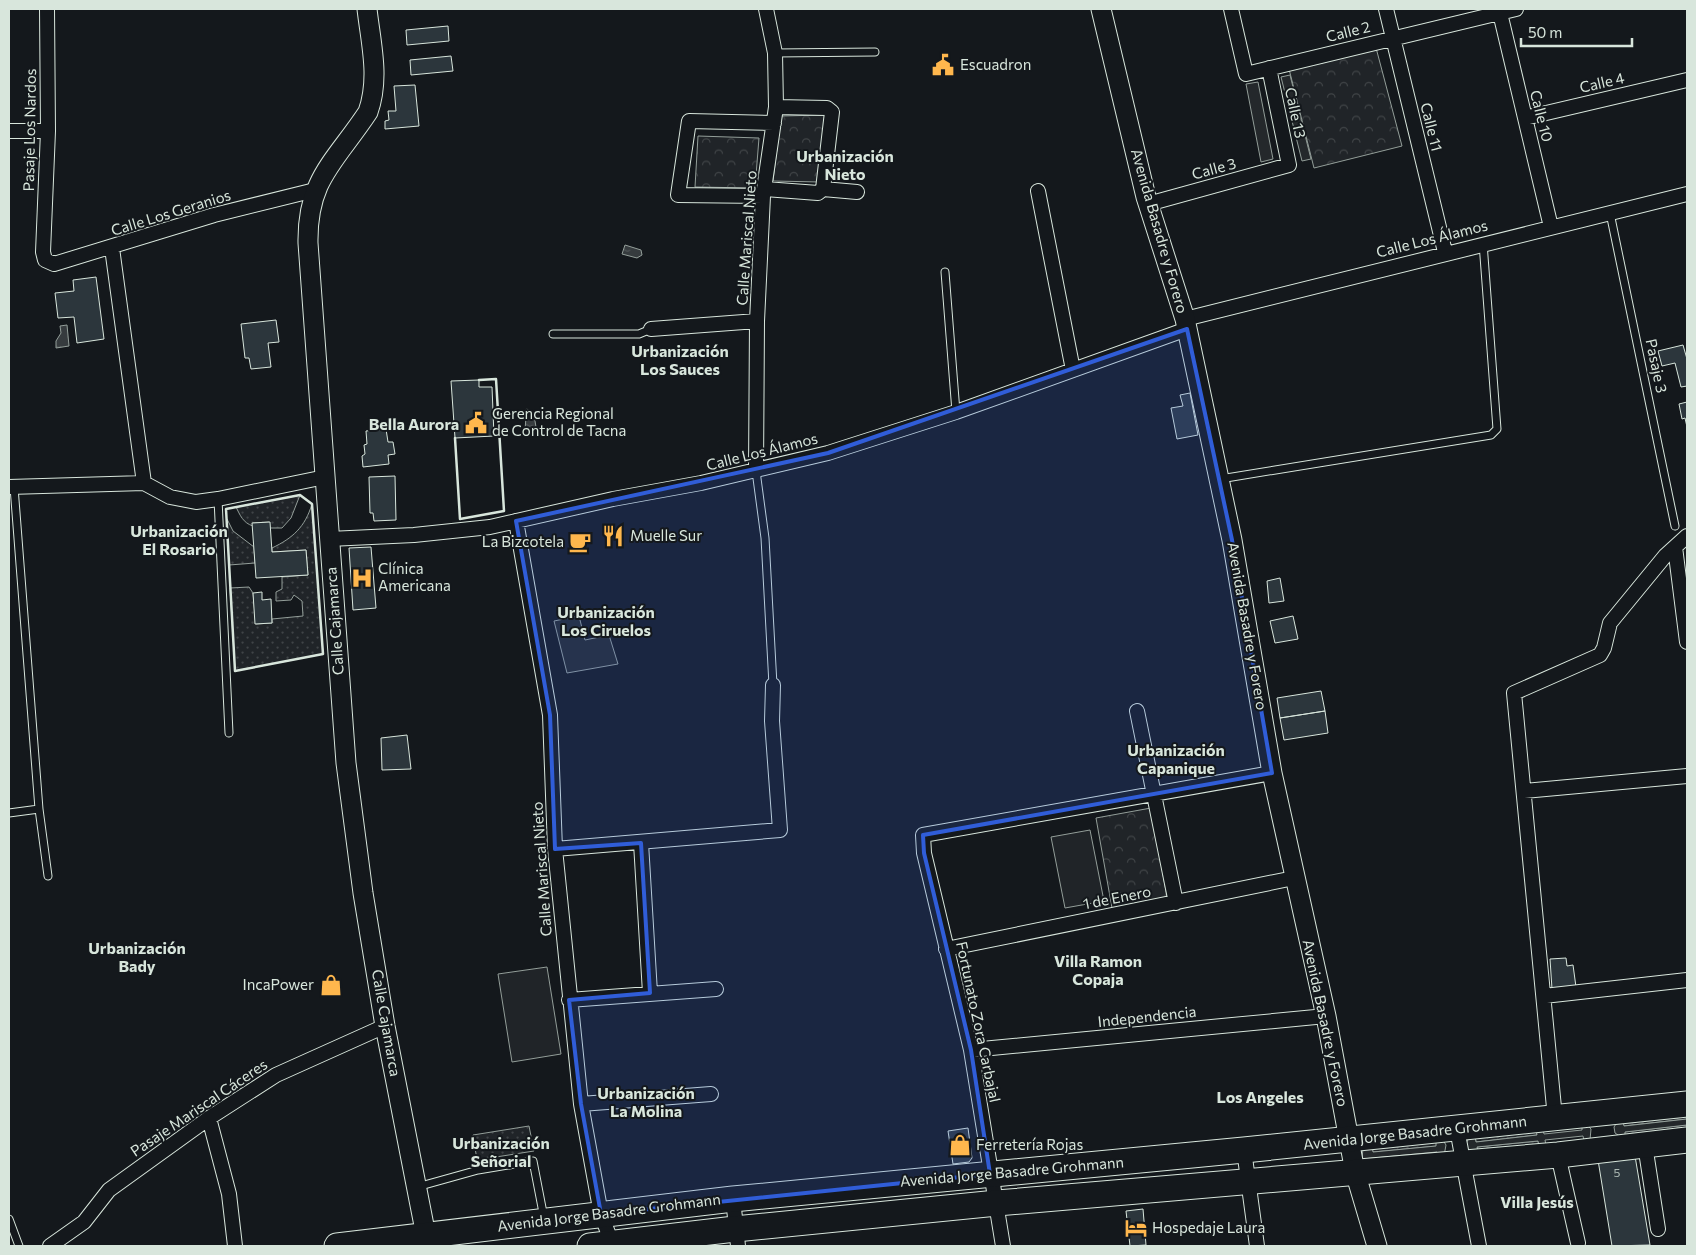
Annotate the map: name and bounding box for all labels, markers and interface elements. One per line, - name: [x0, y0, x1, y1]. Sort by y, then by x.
- scale bar: [1521, 15, 1632, 47]
- street label: Calle 2: [1324, 17, 1372, 45]
- text: 50 m: [1528, 23, 1562, 41]
- public building icon: Escuadron: [930, 52, 956, 78]
- place label: Escuadron: [960, 55, 1031, 73]
- street label: Pasaje Los Nardos: [19, 68, 39, 192]
- street label: Calle 4: [1578, 68, 1626, 96]
- street label: Calle 13: [1282, 86, 1310, 140]
- street label: Calle 10: [1527, 88, 1557, 144]
- street label: Calle 11: [1417, 101, 1447, 153]
- district label: Urbanización Nieto: [796, 146, 894, 183]
- street label: Avenida Basadre y Forero: [1128, 146, 1192, 315]
- street label: Calle 3: [1190, 154, 1238, 183]
- street label: Calle Mariscal Nieto: [732, 170, 760, 306]
- street label: Calle Los Geranios: [109, 185, 233, 239]
- street label: Calle Los Álamos: [1374, 214, 1490, 261]
- street label: Pasaje 3: [1642, 337, 1672, 395]
- district label: Urbanización Los Sauces: [631, 341, 729, 378]
- place label: Gerencia Regional de Control de Tacna: [492, 404, 626, 439]
- public building icon: Gerencia Regional de Control de Tacna: [463, 410, 489, 436]
- district label: Bella Aurora: [369, 414, 459, 433]
- street label: Calle Los Álamos: [704, 427, 820, 474]
- district label: Urbanización El Rosario: [130, 521, 228, 558]
- restaurant icon: Muelle Sur: [600, 523, 626, 549]
- place label: Muelle Sur: [630, 526, 702, 544]
- cafe icon: La Bizcotela: [567, 529, 593, 555]
- place label: La Bizcotela: [482, 532, 564, 550]
- street label: Avenida Basadre y Forero: [1224, 540, 1272, 711]
- place label: Clínica Americana: [378, 559, 451, 594]
- hospital icon: Clínica Americana: [349, 565, 375, 591]
- street label: Calle Cajamarca: [321, 566, 347, 676]
- district label: Urbanización Los Ciruelos: [557, 602, 655, 639]
- district label: Urbanización Capanique: [1127, 740, 1225, 777]
- street label: Calle Mariscal Nieto: [527, 801, 555, 937]
- street label: 1 de Enero: [1081, 882, 1152, 912]
- district label: Urbanización Bady: [88, 938, 186, 975]
- street label: Avenida Basadre y Forero: [1299, 938, 1353, 1108]
- street label: Fortunato Zora Carbajal: [953, 940, 1005, 1104]
- district label: Villa Ramon Copaja: [1054, 951, 1142, 988]
- street label: Calle Cajamarca: [369, 968, 405, 1078]
- shop icon: IncaPower: [318, 972, 344, 998]
- place label: IncaPower: [242, 975, 314, 993]
- street label: Independencia: [1097, 1002, 1197, 1030]
- street label: Pasaje Mariscal Cáceres: [127, 1055, 270, 1160]
- district label: Urbanización La Molina: [597, 1083, 695, 1120]
- district label: Los Angeles: [1216, 1087, 1304, 1106]
- street label: Avenida Jorge Basadre Grohmann: [1302, 1111, 1528, 1153]
- shop icon: Ferretería Rojas: [947, 1132, 973, 1158]
- district label: Urbanización Señorial: [452, 1133, 550, 1170]
- place label: Ferretería Rojas: [976, 1135, 1083, 1153]
- street label: Avenida Jorge Basadre Grohmann: [899, 1152, 1125, 1190]
- house number: 5: [1614, 1165, 1621, 1179]
- street label: Avenida Jorge Basadre Grohmann: [496, 1189, 722, 1235]
- district label: Villa Jesús: [1500, 1192, 1574, 1211]
- hotel icon: Hospedaje Laura: [1123, 1215, 1149, 1241]
- place label: Hospedaje Laura: [1152, 1218, 1265, 1236]

